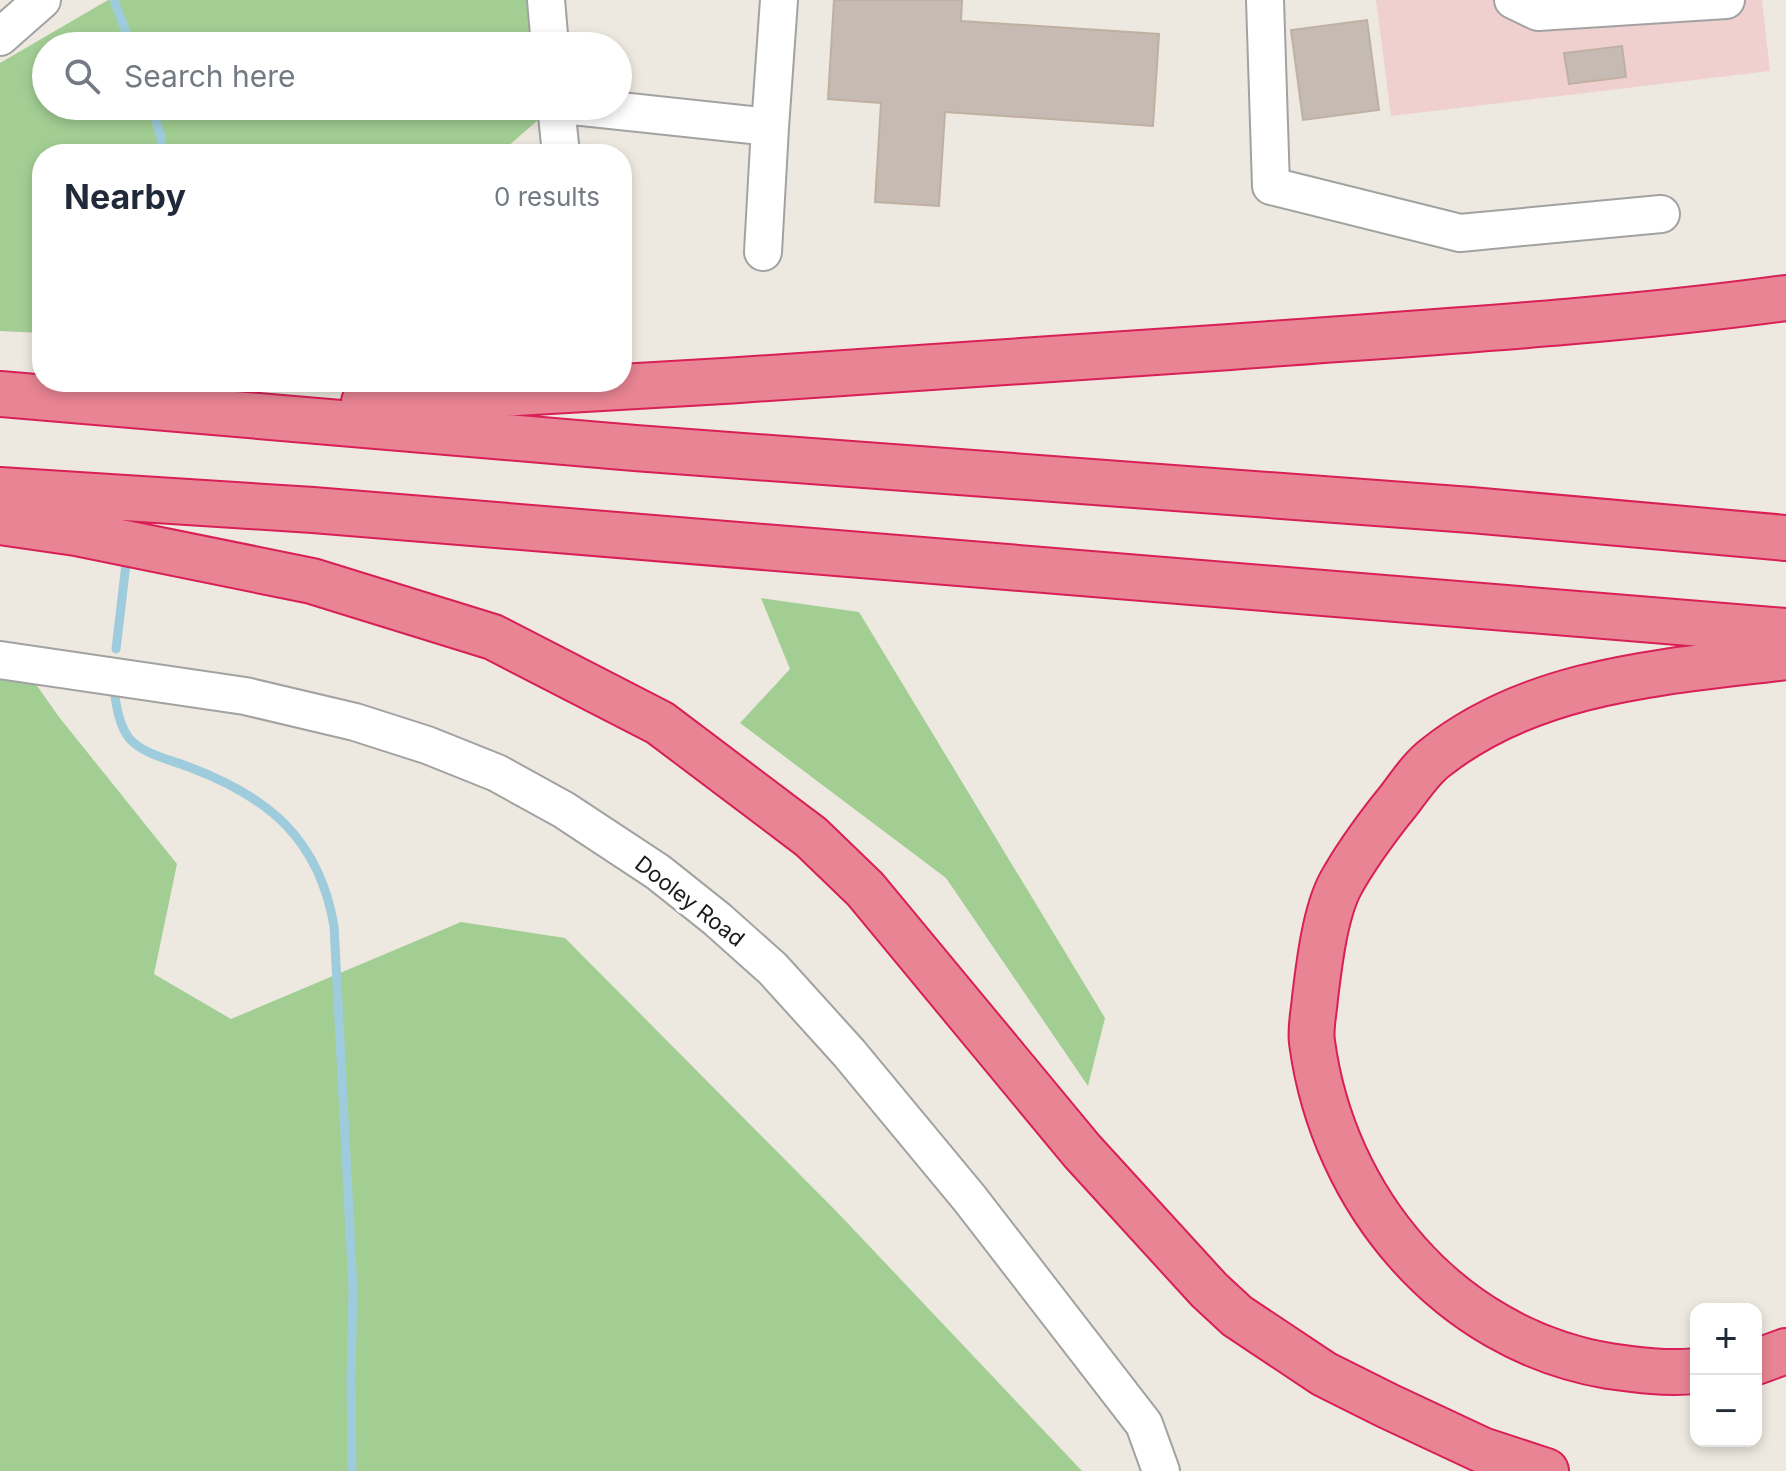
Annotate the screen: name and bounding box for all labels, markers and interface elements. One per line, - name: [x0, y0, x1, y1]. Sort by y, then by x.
- search box: [32, 32, 632, 120]
- icon: search: [60, 54, 104, 98]
- text: Search here: [124, 58, 296, 94]
- text: Nearby: [64, 176, 186, 217]
- text: 0 results: [494, 181, 600, 212]
- street label: Dooley Road: [630, 850, 750, 952]
- map controls: [1690, 1303, 1762, 1447]
- button: +: [1690, 1303, 1762, 1375]
- button: −: [1690, 1375, 1762, 1447]

